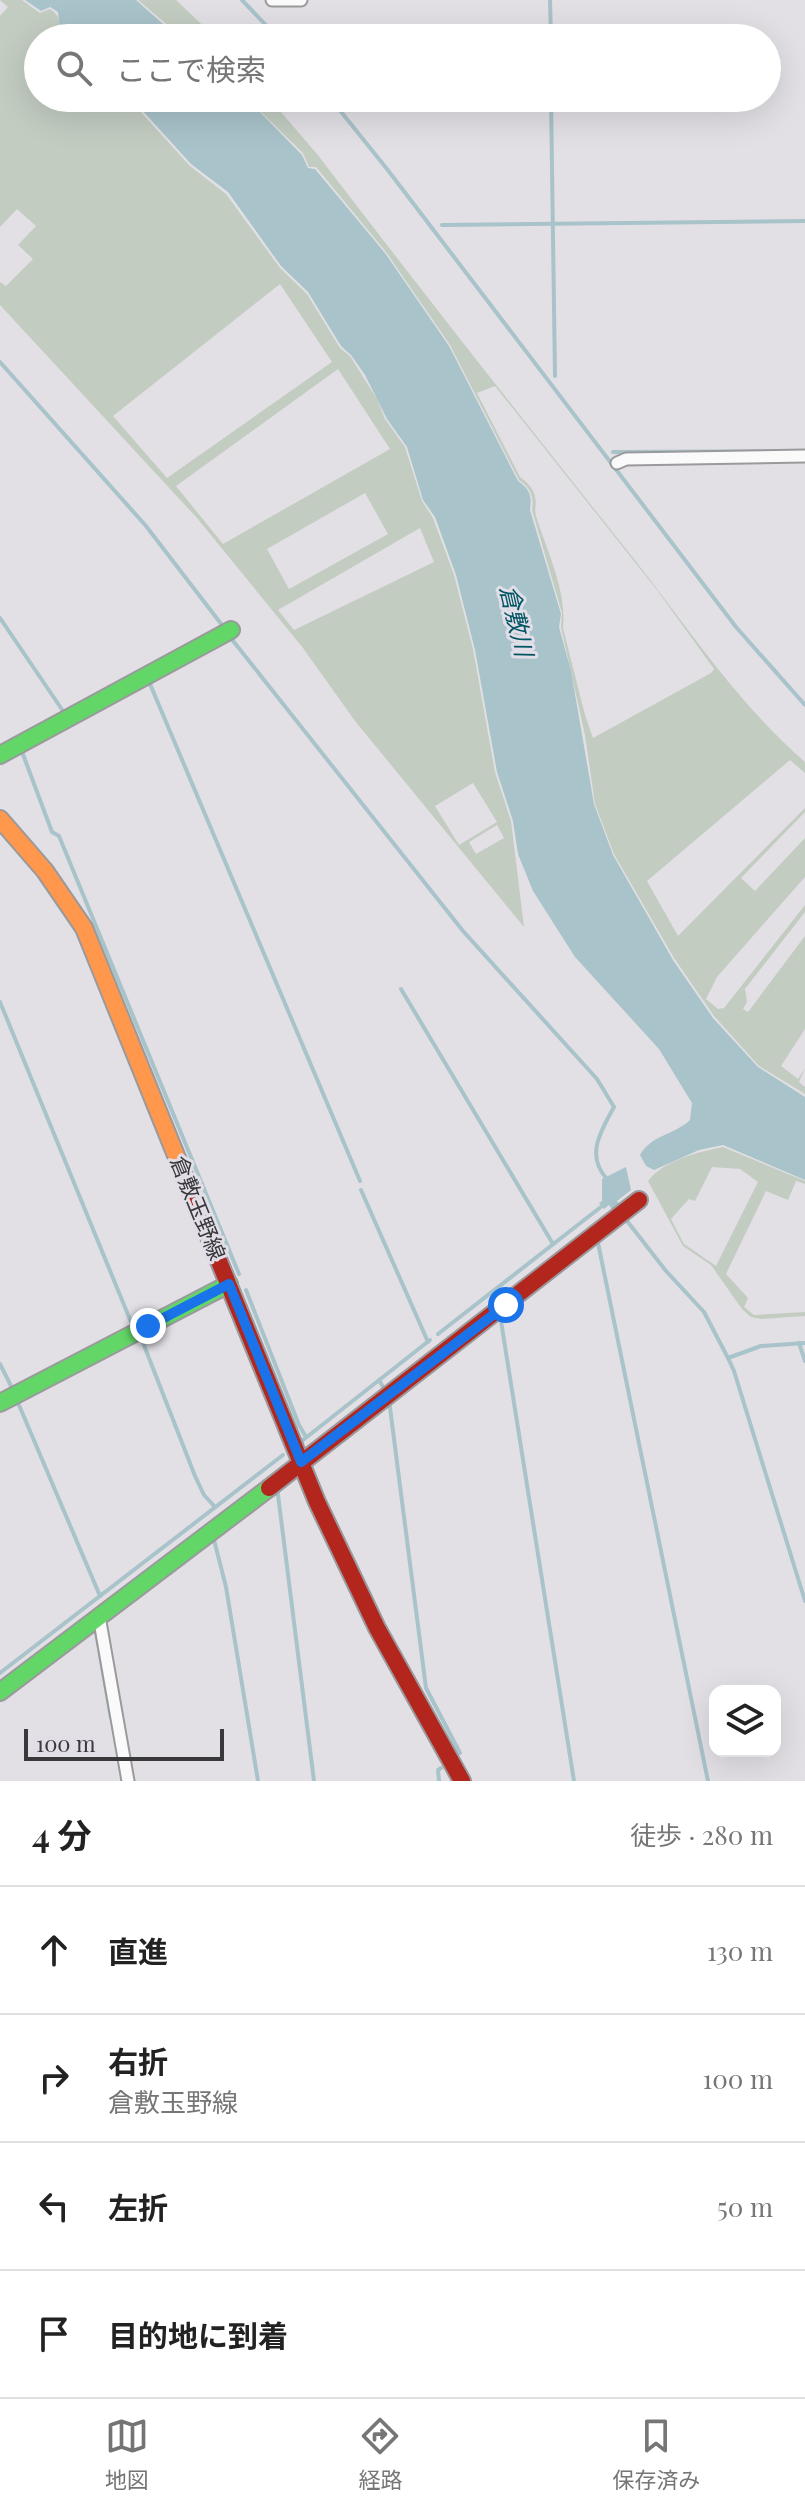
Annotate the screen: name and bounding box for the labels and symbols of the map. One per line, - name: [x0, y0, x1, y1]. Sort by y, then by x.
- water label: 倉敷川: [494, 582, 542, 662]
- street label: 倉敷玉野線: [164, 1151, 233, 1264]
- route start: [488, 1287, 524, 1323]
- route end: [130, 1308, 166, 1344]
- scale bar: [24, 1725, 224, 1761]

